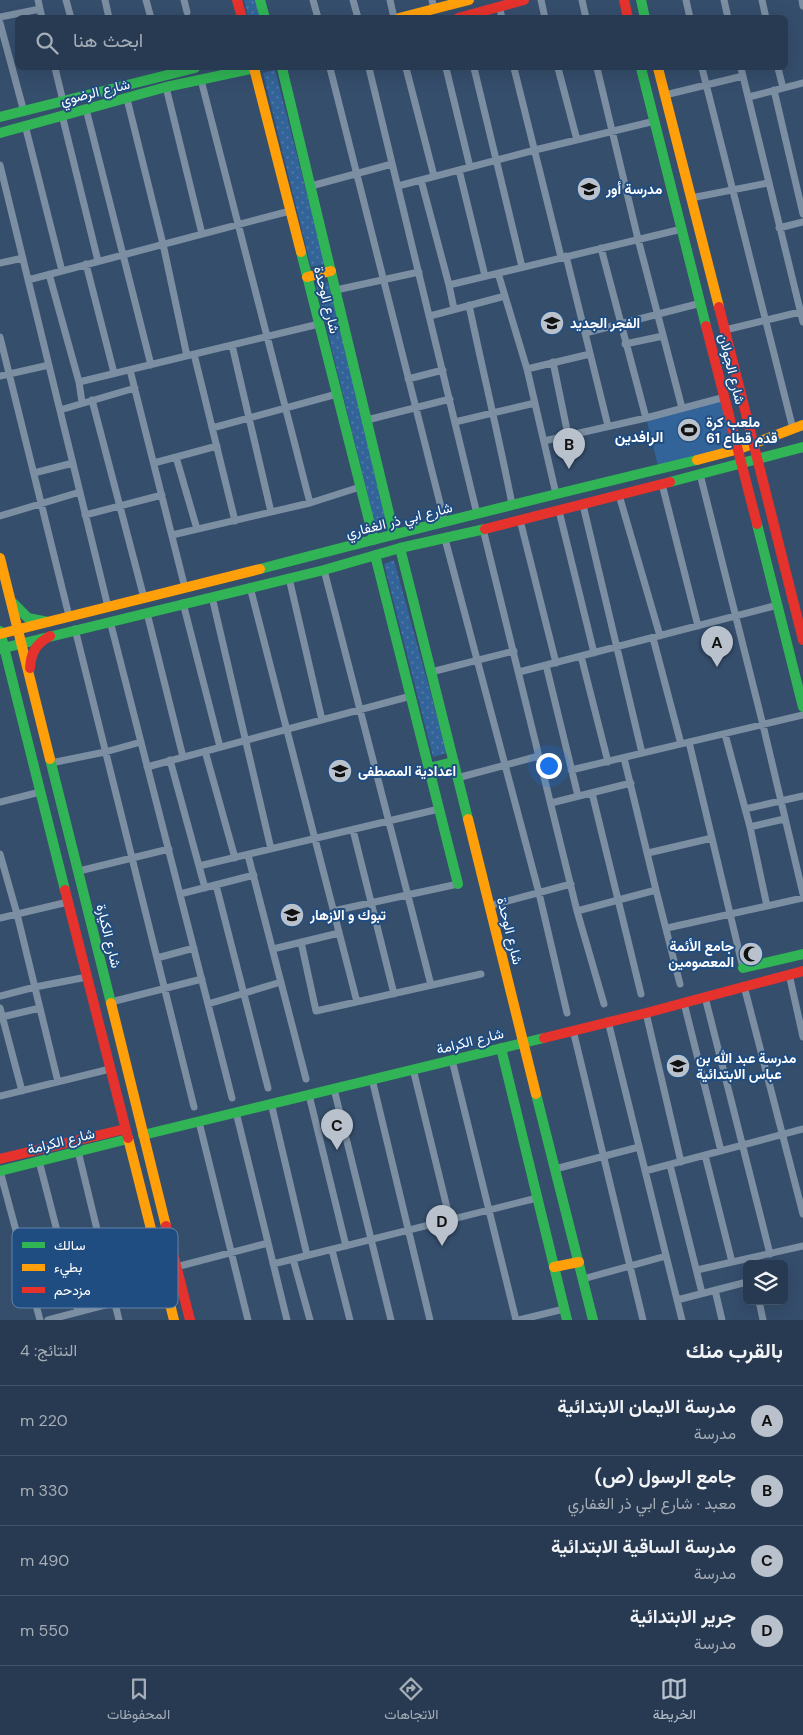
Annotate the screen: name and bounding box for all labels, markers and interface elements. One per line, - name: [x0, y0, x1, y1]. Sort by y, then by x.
- search box: [15, 15, 788, 70]
- text: ابحث هنا: [73, 28, 143, 53]
- icon: search: [33, 29, 61, 57]
- street label: شارع الرضوي: [58, 75, 132, 112]
- school or university icon: مدرسة أور: [576, 176, 602, 202]
- place label: مدرسة أور: [605, 180, 663, 198]
- street label: شارع الوحدة: [308, 264, 344, 336]
- school or university icon: الفجر الجديد: [539, 310, 565, 336]
- place label: الفجر الجديد: [570, 314, 640, 332]
- street label: شارع الجولان: [713, 332, 749, 407]
- place label: ملعب كرة قدم قطاع 61: [706, 413, 777, 448]
- sports icon: ملعب كرة قدم قطاع 61: [676, 417, 702, 443]
- district label: الرافدين: [615, 427, 663, 447]
- pin: B: [553, 428, 585, 469]
- street label: شارع ابي ذر الغفاري: [344, 498, 455, 545]
- pin: A: [701, 626, 733, 667]
- your location: [536, 753, 562, 779]
- school or university icon: اعدادية المصطفى: [327, 758, 353, 784]
- place label: اعدادية المصطفى: [358, 762, 456, 780]
- street label: شارع الوحدة: [491, 895, 527, 967]
- street label: شارع الكيارة: [90, 902, 126, 970]
- school or university icon: تبوك و الازهار: [279, 902, 305, 928]
- place label: تبوك و الازهار: [309, 906, 387, 924]
- place label: جامع الأئمة المعصومين: [668, 937, 734, 971]
- mosque icon: جامع الأئمة المعصومين: [738, 941, 764, 967]
- street label: شارع الكرامة: [434, 1024, 506, 1060]
- place label: مدرسة عبد الله بن عباس الابتدائية: [696, 1049, 797, 1083]
- school or university icon: مدرسة عبد الله بن عباس الابتدائية: [665, 1053, 691, 1079]
- pin: C: [321, 1109, 353, 1150]
- street label: شارع الكرامة: [25, 1124, 97, 1160]
- pin: D: [426, 1205, 458, 1246]
- legend: [12, 1228, 178, 1308]
- text: سالك: [54, 1236, 85, 1254]
- text: بطيء: [54, 1258, 82, 1279]
- map controls: [743, 1260, 788, 1305]
- button: layers: [743, 1260, 788, 1305]
- text: مزدحم: [54, 1281, 91, 1299]
- text: بالقرب منك: [686, 1337, 783, 1365]
- text: النتائج: 4: [20, 1340, 77, 1361]
- text: مدرسة الايمان الابتدائية: [557, 1394, 736, 1419]
- text: 220 m: [20, 1410, 68, 1431]
- text: A: [761, 1410, 773, 1431]
- text: مدرسة: [694, 1423, 736, 1444]
- text: جامع الرسول (ص): [594, 1464, 736, 1489]
- text: 330 m: [20, 1480, 68, 1501]
- text: B: [762, 1480, 772, 1501]
- text: معبد · شارع ابي ذر الغفاري: [568, 1493, 736, 1514]
- text: مدرسة الساقية الابتدائية: [551, 1534, 736, 1559]
- text: 490 m: [20, 1550, 69, 1571]
- text: C: [761, 1550, 773, 1571]
- text: مدرسة: [694, 1563, 736, 1584]
- text: جرير الابتدائية: [630, 1604, 736, 1629]
- text: 550 m: [20, 1620, 69, 1641]
- text: D: [761, 1620, 773, 1641]
- text: مدرسة: [694, 1633, 736, 1654]
- tab: المحفوظات: [107, 1675, 170, 1727]
- tab: الاتجاهات: [384, 1675, 439, 1727]
- tab: الخريطة: [653, 1675, 696, 1727]

